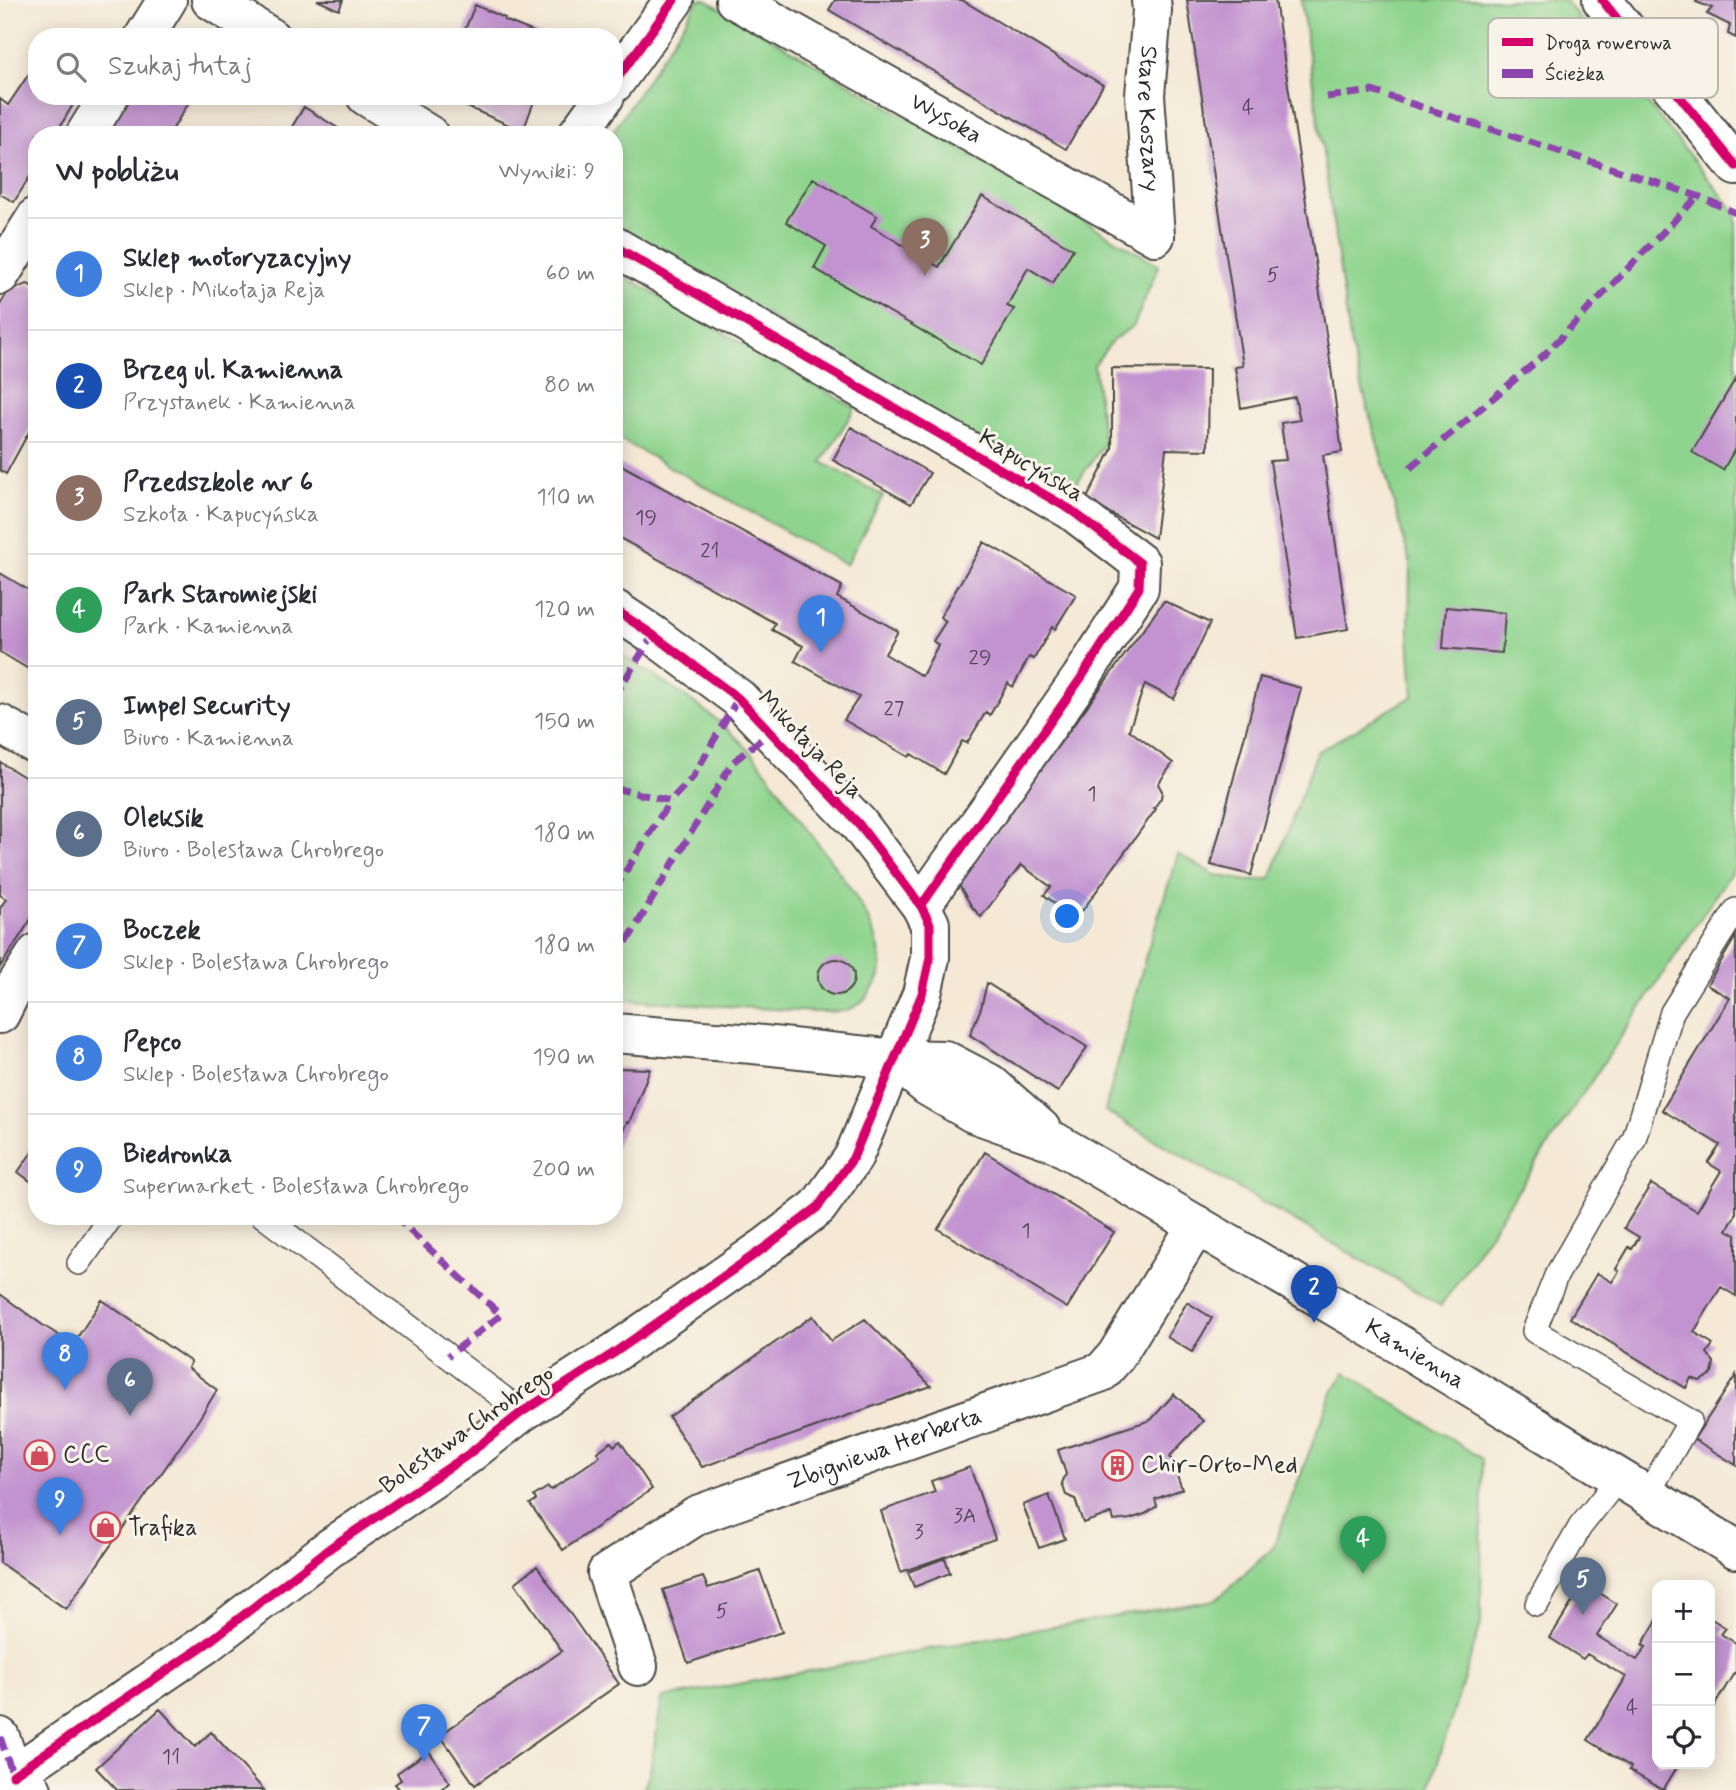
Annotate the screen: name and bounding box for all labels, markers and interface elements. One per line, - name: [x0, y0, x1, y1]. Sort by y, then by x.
- legend: [1488, 18, 1718, 98]
- search box: [28, 28, 623, 105]
- text: Droga rowerowa: [1545, 31, 1672, 57]
- street label: Stare Koszary: [1129, 44, 1167, 193]
- icon: search: [52, 48, 90, 86]
- text: Szukaj tutaj: [108, 50, 252, 84]
- text: Ścieżka: [1545, 61, 1605, 87]
- street label: Wysoka: [905, 86, 987, 151]
- house number: 4: [1242, 94, 1254, 122]
- text: W pobliżu: [56, 152, 179, 191]
- text: Wyniki: 9: [499, 157, 595, 187]
- pin: 3: [902, 218, 948, 276]
- text: Sklep motoryzacyjny: [123, 242, 351, 276]
- text: 1: [74, 259, 84, 289]
- text: 60 m: [546, 259, 595, 289]
- house number: 5: [1267, 261, 1279, 289]
- text: Sklep · Mikołaja Reja: [123, 276, 325, 306]
- text: Brzeg ul. Kamienna: [123, 354, 343, 388]
- text: 2: [73, 371, 85, 401]
- text: 80 m: [544, 371, 595, 401]
- text: Przystanek · Kamienna: [123, 388, 356, 418]
- street label: Kapucyńska: [973, 422, 1089, 510]
- text: Przedszkole nr 6: [123, 466, 313, 500]
- text: 3: [74, 483, 84, 513]
- text: 110 m: [536, 483, 595, 513]
- text: Szkoła · Kapucyńska: [123, 500, 319, 530]
- house number: 19: [635, 504, 657, 532]
- house number: 21: [700, 537, 720, 565]
- text: Park Staromiejski: [123, 578, 317, 612]
- text: 4: [72, 595, 86, 625]
- text: 120 m: [534, 595, 595, 625]
- pin: 1: [798, 595, 844, 653]
- text: Park · Kamienna: [123, 612, 293, 642]
- house number: 29: [969, 644, 991, 672]
- street label: Mikołaja Reja: [750, 684, 870, 806]
- text: Impel Security: [123, 690, 291, 724]
- house number: 27: [884, 695, 904, 723]
- text: 5: [72, 707, 86, 737]
- text: 150 m: [534, 707, 595, 737]
- text: Biuro · Kamienna: [123, 724, 294, 754]
- house number: 1: [1087, 780, 1097, 808]
- text: Oleksik: [123, 802, 204, 836]
- text: 6: [73, 819, 85, 849]
- text: 180 m: [534, 819, 595, 849]
- text: Biuro · Bolesława Chrobrego: [123, 836, 384, 866]
- your location: [1050, 899, 1084, 933]
- text: Boczek: [123, 914, 201, 948]
- text: 7: [72, 931, 86, 961]
- text: 180 m: [534, 931, 595, 961]
- text: Sklep · Bolesława Chrobrego: [123, 948, 389, 978]
- text: Pepco: [123, 1026, 181, 1060]
- text: 8: [73, 1043, 85, 1073]
- text: 190 m: [533, 1043, 595, 1073]
- text: Sklep · Bolesława Chrobrego: [123, 1060, 389, 1090]
- text: Biedronka: [123, 1138, 232, 1172]
- text: 9: [73, 1155, 85, 1185]
- text: 200 m: [532, 1155, 595, 1185]
- text: Supermarket · Bolesława Chrobrego: [123, 1172, 469, 1202]
- house number: 1: [1021, 1217, 1031, 1245]
- pin: 2: [1291, 1265, 1337, 1323]
- street label: Kamienna: [1359, 1312, 1471, 1396]
- pin: 8: [42, 1332, 88, 1390]
- pin: 6: [107, 1358, 153, 1416]
- street label: Bolesława Chrobrego: [374, 1358, 561, 1503]
- street label: Zbigniewa Herberta: [783, 1400, 986, 1497]
- shop icon: CCC: [23, 1438, 57, 1472]
- place label: CCC: [63, 1440, 110, 1471]
- building icon: Chir-Orto-Med: [1101, 1448, 1135, 1482]
- place label: Chir-Orto-Med: [1141, 1450, 1298, 1481]
- pin: 9: [37, 1477, 83, 1535]
- house number: 3A: [953, 1502, 977, 1530]
- shop icon: Trafika: [88, 1511, 122, 1545]
- place label: Trafika: [128, 1513, 198, 1544]
- pin: 4: [1340, 1516, 1386, 1574]
- house number: 3: [914, 1518, 924, 1546]
- pin: 5: [1560, 1557, 1606, 1615]
- map controls: [1652, 1580, 1715, 1769]
- button: +: [1652, 1580, 1715, 1643]
- house number: 5: [716, 1597, 728, 1625]
- button: −: [1652, 1643, 1715, 1706]
- house number: 4: [1626, 1694, 1638, 1722]
- pin: 7: [401, 1704, 447, 1762]
- button: locate: [1652, 1706, 1715, 1769]
- house number: 11: [162, 1743, 180, 1771]

